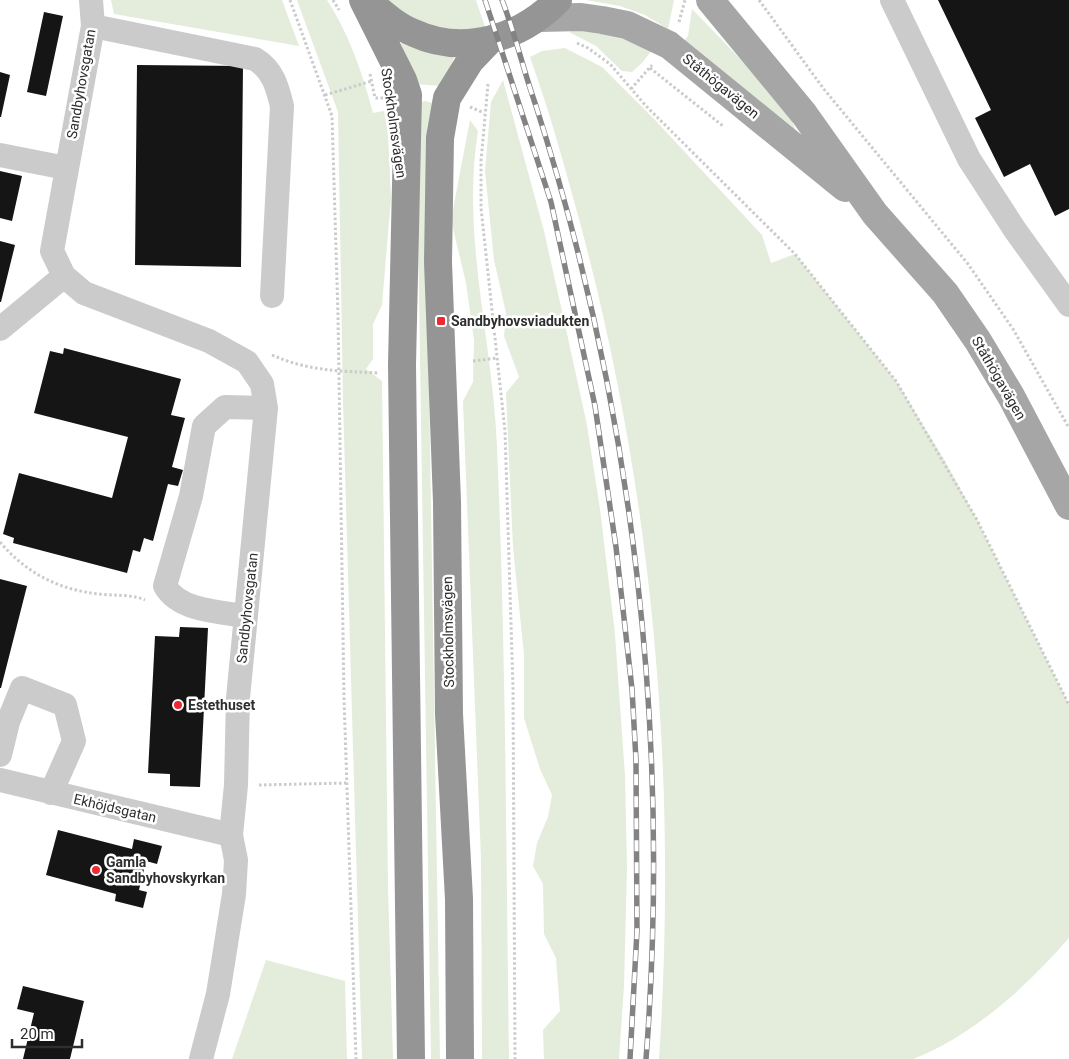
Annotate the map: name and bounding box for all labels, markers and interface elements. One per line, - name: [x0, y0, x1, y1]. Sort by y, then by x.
- street label: Sandbyhovsgatan: [63, 28, 99, 140]
- street label: Ståthögavägen: [680, 50, 762, 122]
- street label: Stockholmsvägen: [378, 67, 410, 179]
- place label: Sandbyhovsviadukten: [451, 313, 589, 329]
- marker: Sandbyhovsviadukten: [435, 315, 447, 327]
- street label: Ståthögavägen: [969, 334, 1029, 422]
- street label: Sandbyhovsgatan: [233, 552, 261, 664]
- street label: Stockholmsvägen: [439, 576, 457, 688]
- place label: Estethuset: [188, 697, 256, 713]
- marker: Estethuset: [172, 699, 184, 711]
- street label: Ekhöjdsgatan: [72, 791, 158, 825]
- place label: Gamla Sandbyhovskyrkan: [106, 854, 225, 886]
- marker: Gamla Sandbyhovskyrkan: [90, 864, 102, 876]
- scale bar: [12, 1016, 82, 1048]
- text: 20 m: [20, 1025, 54, 1043]

